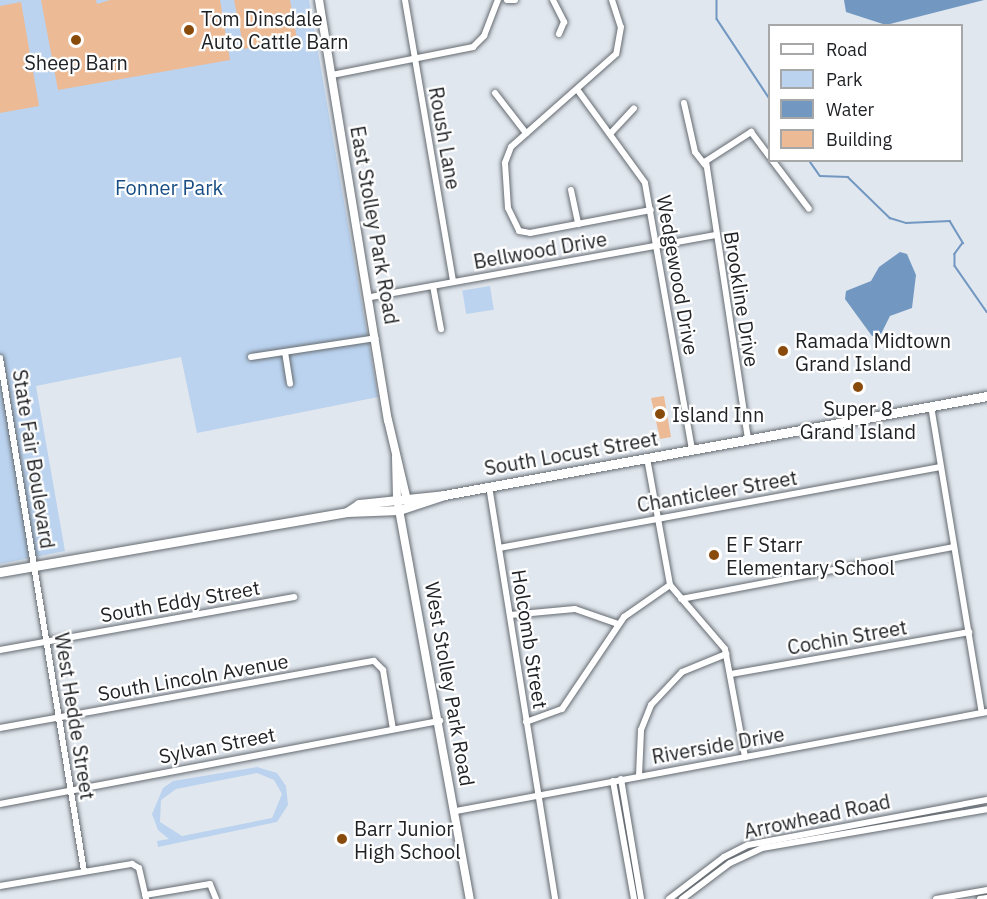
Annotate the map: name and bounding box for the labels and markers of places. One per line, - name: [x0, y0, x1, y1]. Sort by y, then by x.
- place label: Tom Dinsdale Auto Cattle Barn: [201, 6, 349, 53]
- marker: Tom Dinsdale Auto Cattle Barn: [182, 23, 196, 37]
- marker: Sheep Barn: [69, 33, 83, 47]
- place label: Sheep Barn: [24, 50, 128, 74]
- place label: Ramada Midtown Grand Island: [795, 328, 951, 375]
- marker: Ramada Midtown Grand Island: [776, 344, 790, 358]
- marker: Super 8 Grand Island: [851, 380, 865, 394]
- place label: Super 8 Grand Island: [800, 396, 916, 443]
- place label: Island Inn: [672, 402, 764, 426]
- marker: Island Inn: [653, 407, 667, 421]
- place label: E F Starr Elementary School: [726, 532, 895, 579]
- marker: E F Starr Elementary School: [707, 548, 721, 562]
- place label: Barr Junior High School: [354, 816, 461, 863]
- marker: Barr Junior High School: [335, 832, 349, 846]

